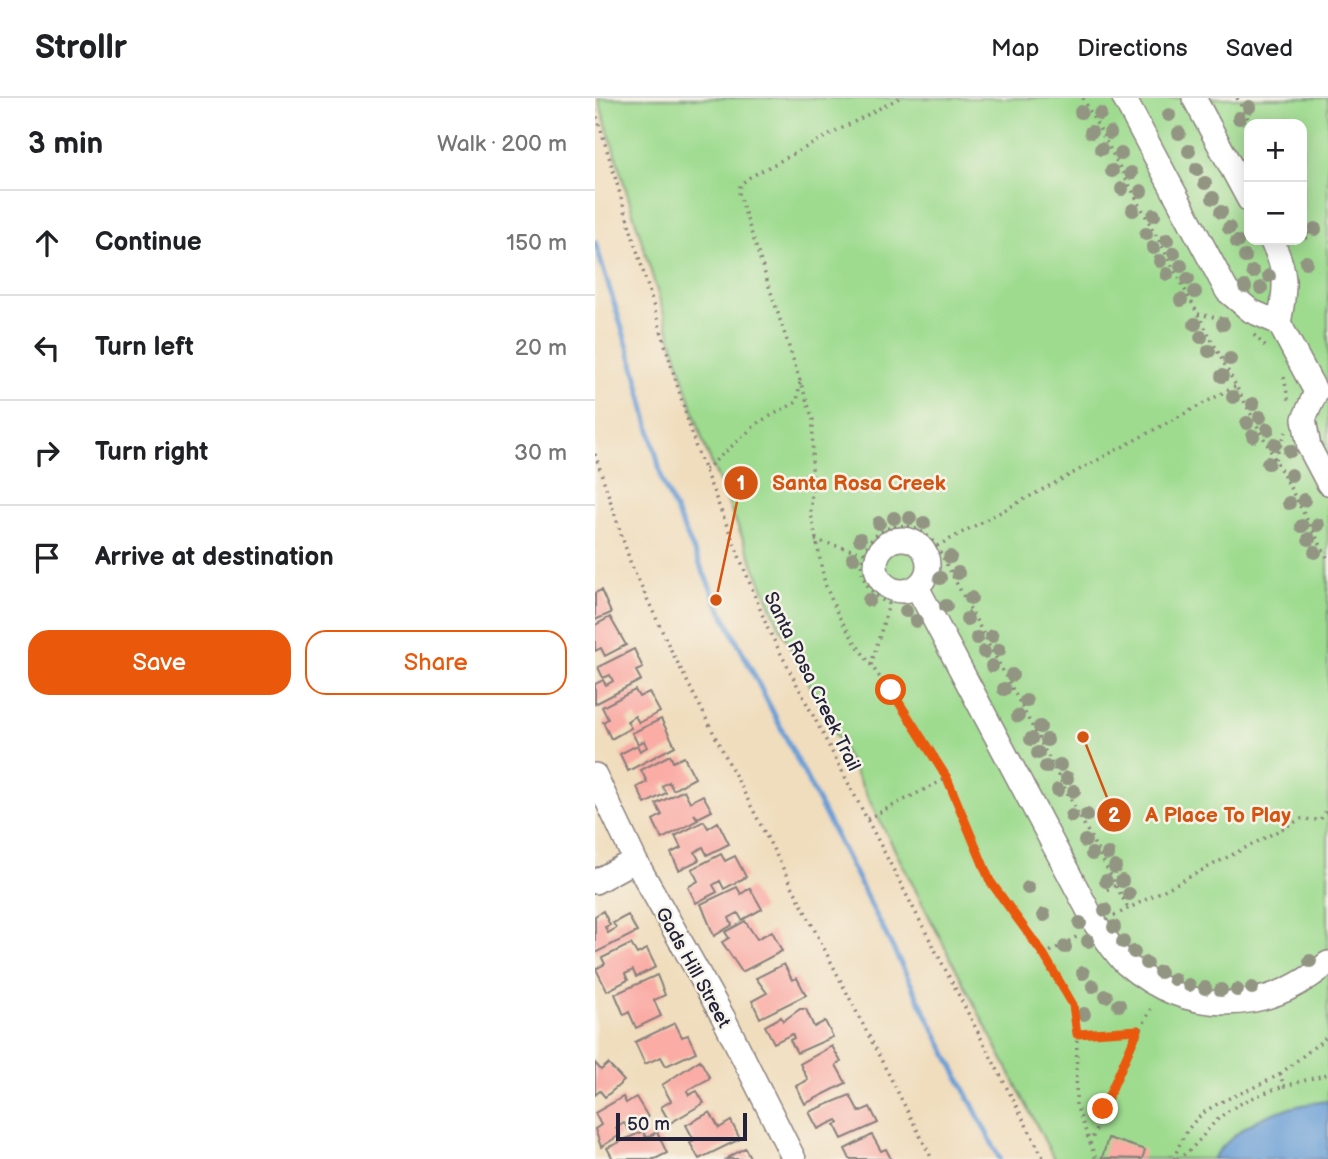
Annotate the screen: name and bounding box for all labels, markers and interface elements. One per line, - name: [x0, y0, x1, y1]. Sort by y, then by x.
- text: Strollr: [35, 28, 127, 68]
- text: Map: [991, 34, 1039, 63]
- text: Directions: [1077, 34, 1188, 63]
- text: Saved: [1226, 34, 1293, 63]
- map controls: [1244, 119, 1307, 245]
- button: +: [1244, 119, 1307, 182]
- text: 3 min: [28, 126, 103, 162]
- text: Walk · 200 m: [437, 130, 567, 158]
- button: −: [1244, 182, 1307, 245]
- icon: ahead: [28, 224, 66, 262]
- text: Continue: [95, 227, 202, 258]
- text: 150 m: [506, 229, 567, 257]
- icon: left: [28, 329, 66, 367]
- text: Turn left: [95, 332, 194, 363]
- text: 20 m: [515, 334, 567, 362]
- icon: right: [28, 434, 66, 472]
- text: Turn right: [95, 437, 208, 468]
- text: 30 m: [514, 439, 567, 467]
- callout: Santa Rosa Creek: [723, 462, 959, 504]
- text: 1: [737, 471, 745, 496]
- text: Santa Rosa Creek: [772, 471, 946, 496]
- icon: arrive: [28, 539, 66, 577]
- text: Arrive at destination: [95, 542, 334, 573]
- street label: Santa Rosa Creek Trail: [758, 588, 865, 775]
- button: Save: [28, 630, 291, 695]
- button: Share: [305, 630, 567, 695]
- route start: [875, 674, 906, 705]
- callout: A Place To Play: [1096, 794, 1305, 836]
- text: 2: [1108, 803, 1121, 828]
- text: A Place To Play: [1144, 803, 1291, 828]
- street label: Gads Hill Street: [650, 903, 735, 1032]
- route end: [1087, 1093, 1118, 1124]
- scale bar: [616, 1110, 747, 1142]
- text: 50 m: [627, 1113, 670, 1136]

